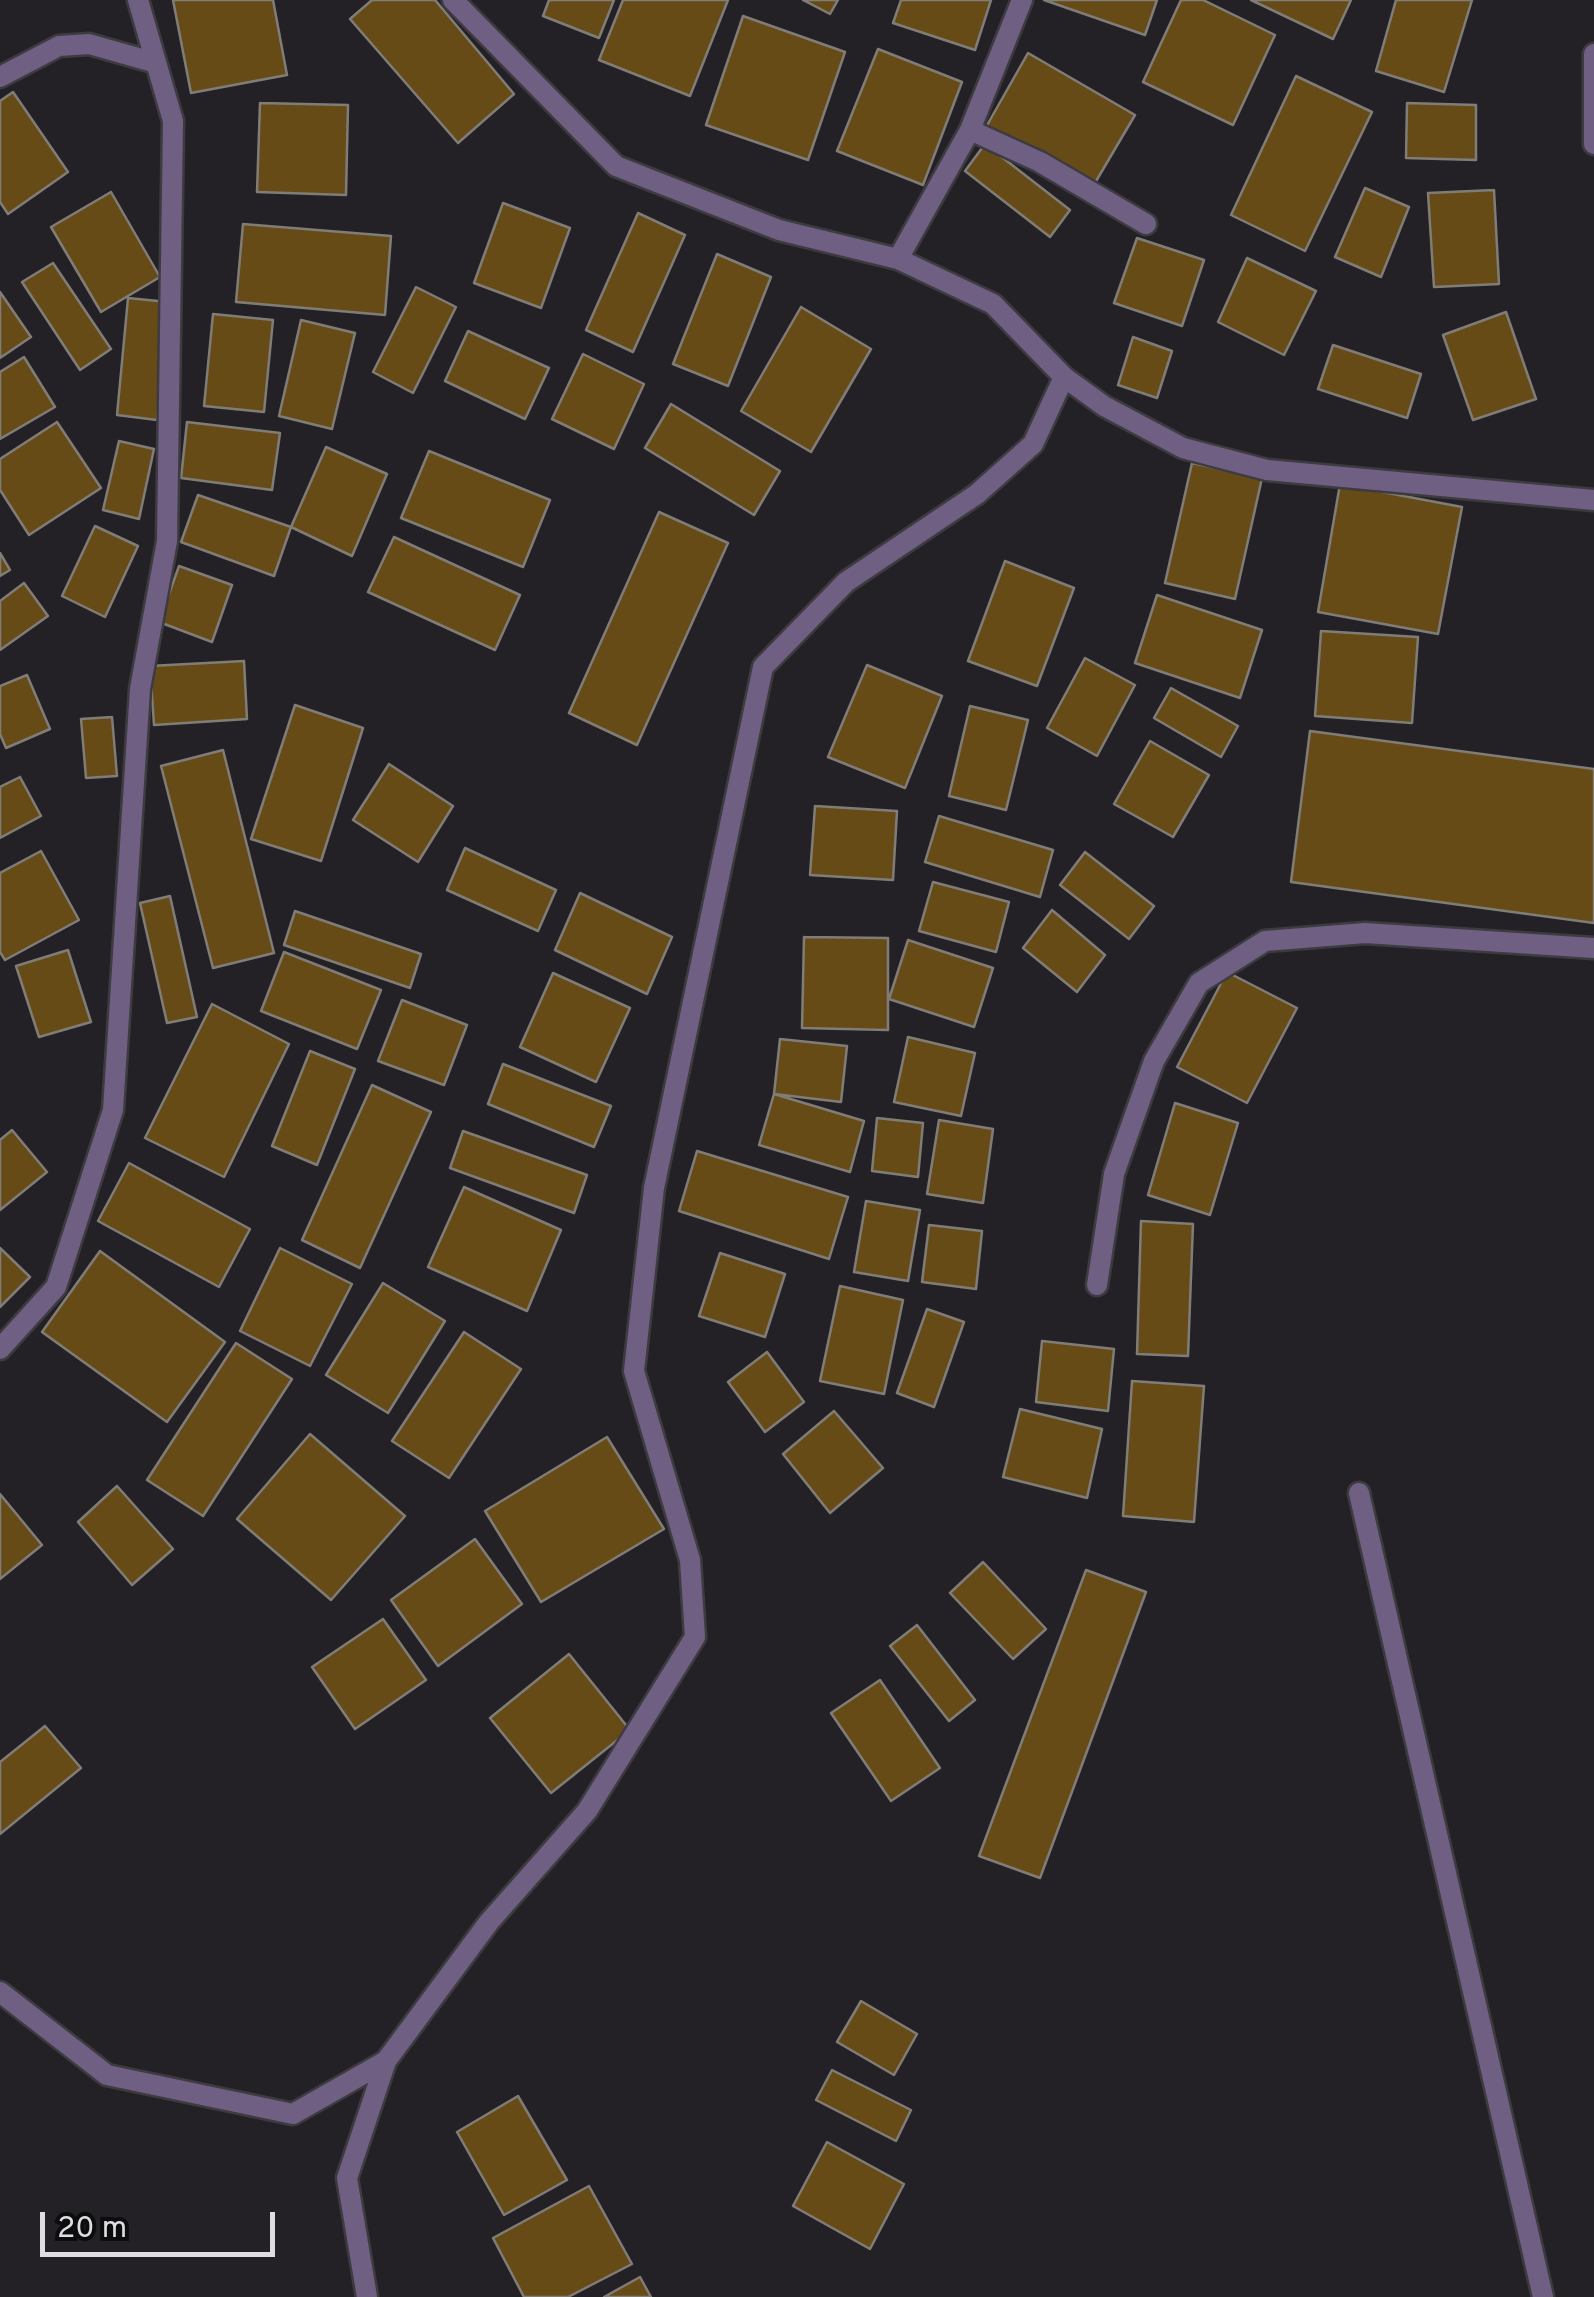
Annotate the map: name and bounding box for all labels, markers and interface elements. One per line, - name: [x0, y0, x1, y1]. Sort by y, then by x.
- scale bar: [45, 2192, 280, 2254]
- text: 20 m: [57, 2211, 127, 2248]

